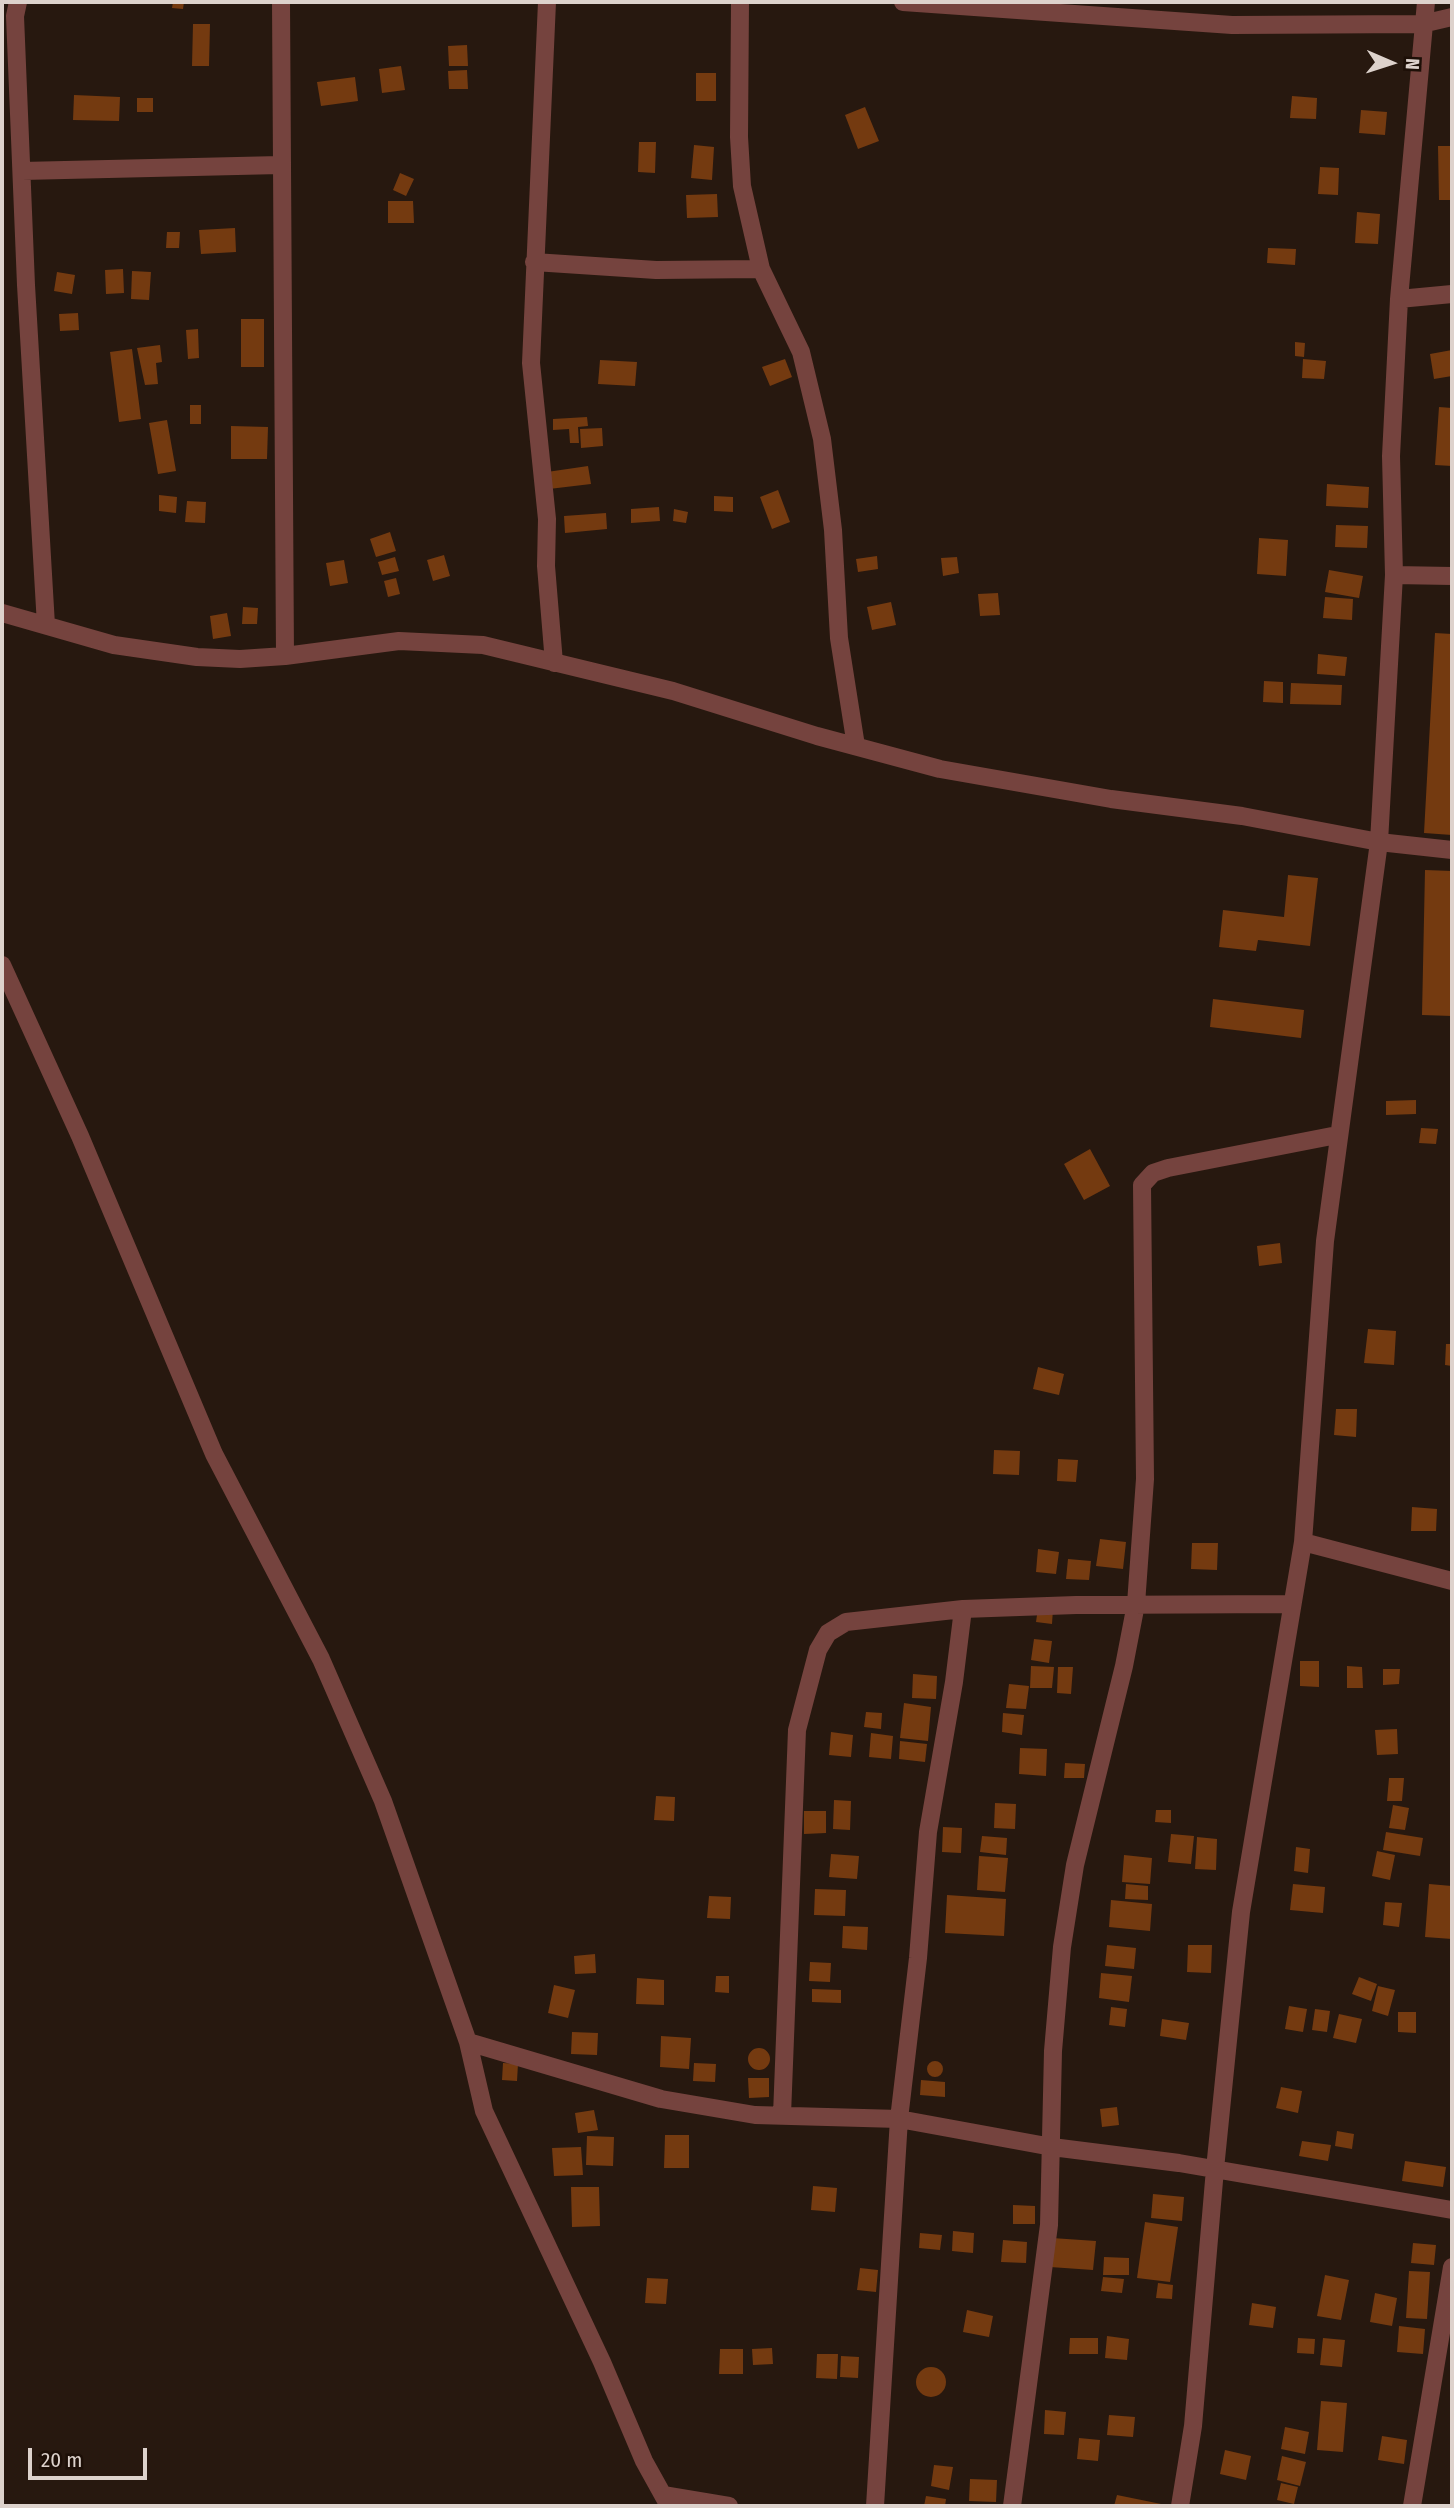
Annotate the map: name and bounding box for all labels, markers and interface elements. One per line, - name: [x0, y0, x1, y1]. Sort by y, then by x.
- north arrow: [1356, 28, 1426, 98]
- text: N: [1401, 58, 1424, 70]
- scale bar: [32, 2434, 150, 2478]
- text: 20 m: [41, 2447, 82, 2473]

